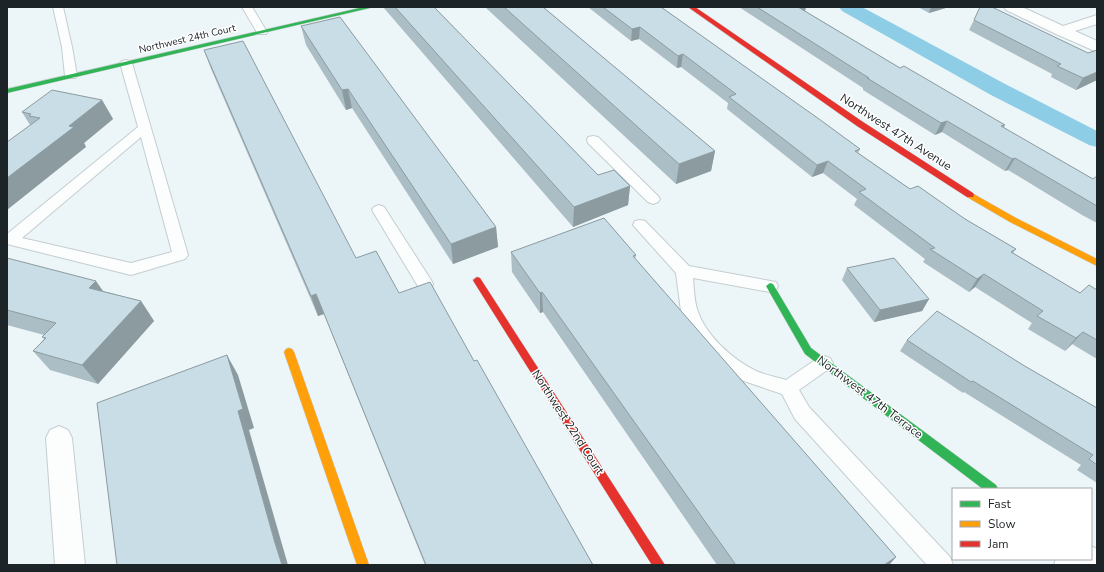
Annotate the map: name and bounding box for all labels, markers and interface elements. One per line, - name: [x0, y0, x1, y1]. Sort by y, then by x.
- street label: Northwest 24th Court: [137, 21, 238, 57]
- street label: Northwest 47th Avenue: [837, 90, 955, 174]
- street label: Northwest 47th Terrace: [814, 352, 926, 442]
- street label: Northwest 22nd Court: [528, 367, 608, 478]
- legend: [952, 488, 1092, 560]
- text: Fast: [988, 496, 1011, 512]
- text: Slow: [988, 516, 1016, 532]
- text: Jam: [987, 536, 1009, 552]

